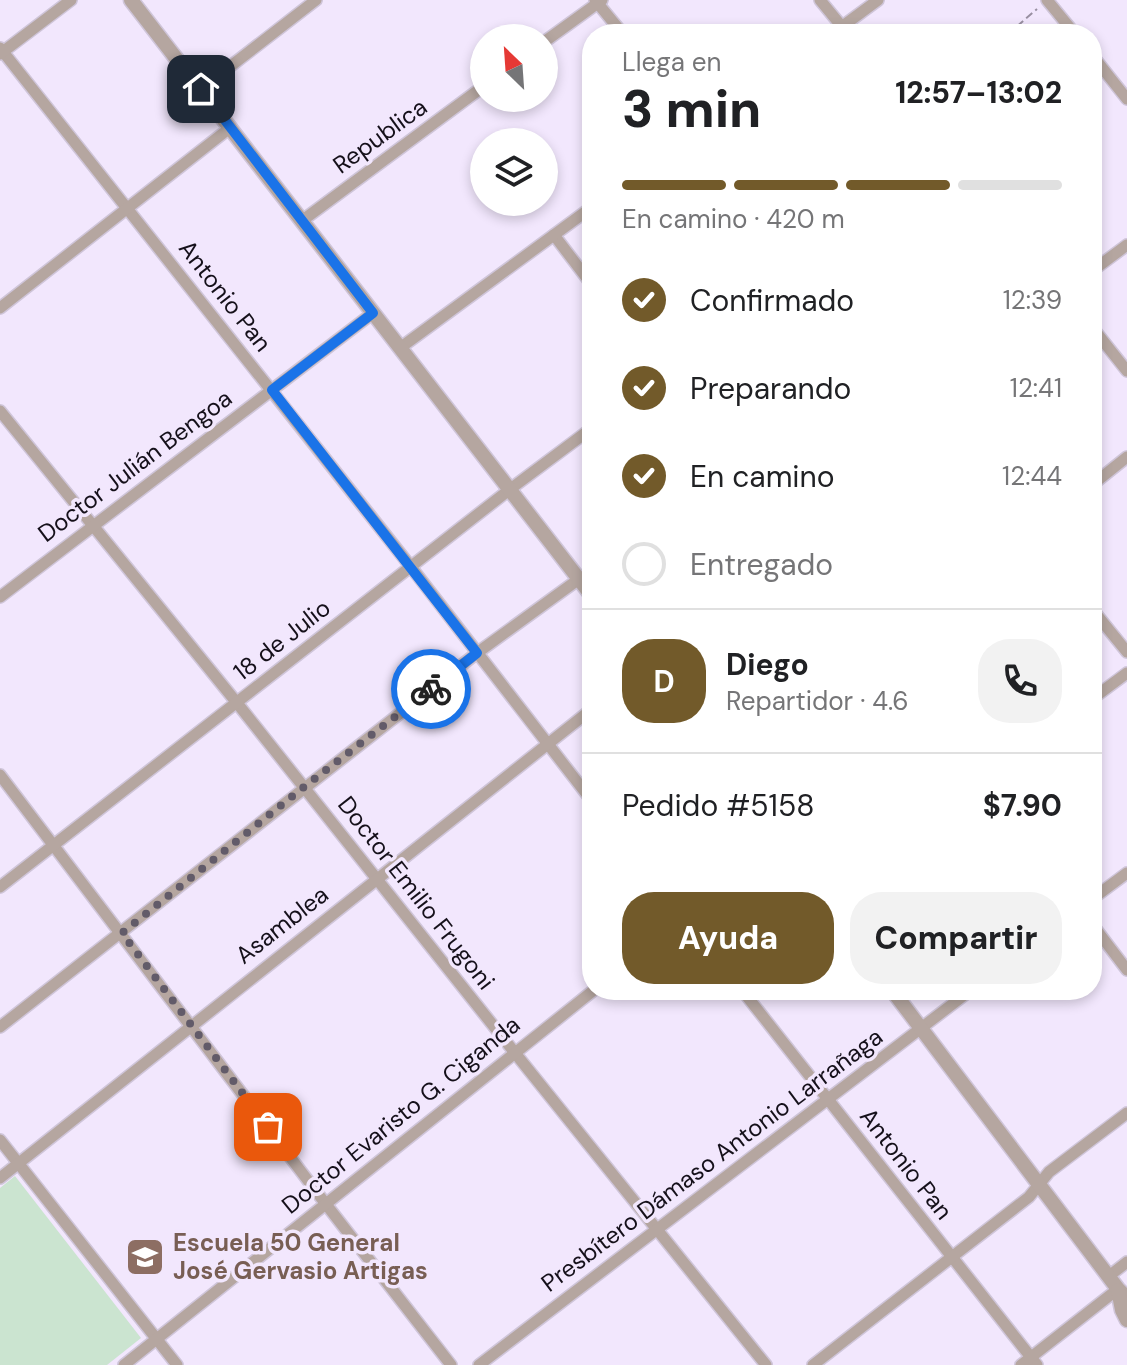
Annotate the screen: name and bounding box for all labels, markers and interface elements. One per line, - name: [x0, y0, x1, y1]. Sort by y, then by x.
- north arrow: [470, 24, 558, 112]
- map controls: [470, 24, 558, 216]
- text: Llega en: [622, 45, 721, 79]
- pin: [167, 55, 235, 123]
- icon: home: [179, 67, 223, 111]
- text: 12:57–13:02: [895, 73, 1062, 112]
- text: 3 min: [622, 75, 761, 143]
- street label: Republica: [327, 91, 433, 180]
- button: layers: [470, 128, 558, 216]
- text: En camino · 420 m: [622, 202, 845, 236]
- street label: Antonio Pan: [172, 234, 279, 358]
- icon: check: [622, 278, 666, 322]
- text: Confirmado: [690, 281, 854, 320]
- text: 12:39: [1003, 283, 1062, 317]
- icon: check: [622, 366, 666, 410]
- text: Preparando: [690, 369, 851, 408]
- text: 12:41: [1010, 371, 1062, 405]
- street label: Doctor Julián Bengoa: [32, 383, 238, 549]
- icon: check: [622, 454, 666, 498]
- text: En camino: [690, 457, 835, 496]
- text: 12:44: [1002, 459, 1062, 493]
- text: Entregado: [690, 545, 833, 584]
- street label: 18 de Julio: [227, 592, 336, 687]
- button: phone: [978, 639, 1062, 723]
- text: Diego: [726, 645, 809, 684]
- courier: [391, 649, 471, 729]
- text: D: [653, 662, 675, 701]
- icon: bike: [409, 667, 453, 711]
- text: Repartidor · 4.6: [726, 684, 909, 718]
- text: Pedido #5158: [622, 786, 814, 825]
- text: $7.90: [983, 786, 1062, 825]
- street label: Doctor Emilio Frugoni: [331, 790, 502, 996]
- street label: Asamblea: [229, 879, 334, 971]
- button: Ayuda: [622, 892, 834, 984]
- button: Compartir: [850, 892, 1062, 984]
- street label: Doctor Evaristo G. Ciganda: [275, 1009, 526, 1220]
- street label: Presbítero Dámaso Antonio Larrañaga: [535, 1021, 889, 1298]
- pin: [234, 1093, 302, 1161]
- street label: Antonio Pan: [853, 1102, 960, 1226]
- icon: bag: [246, 1105, 290, 1149]
- place label: Escuela 50 General José Gervasio Artigas: [173, 1227, 428, 1286]
- school or university icon: Escuela 50 General José Gervasio Artigas: [124, 1236, 166, 1278]

